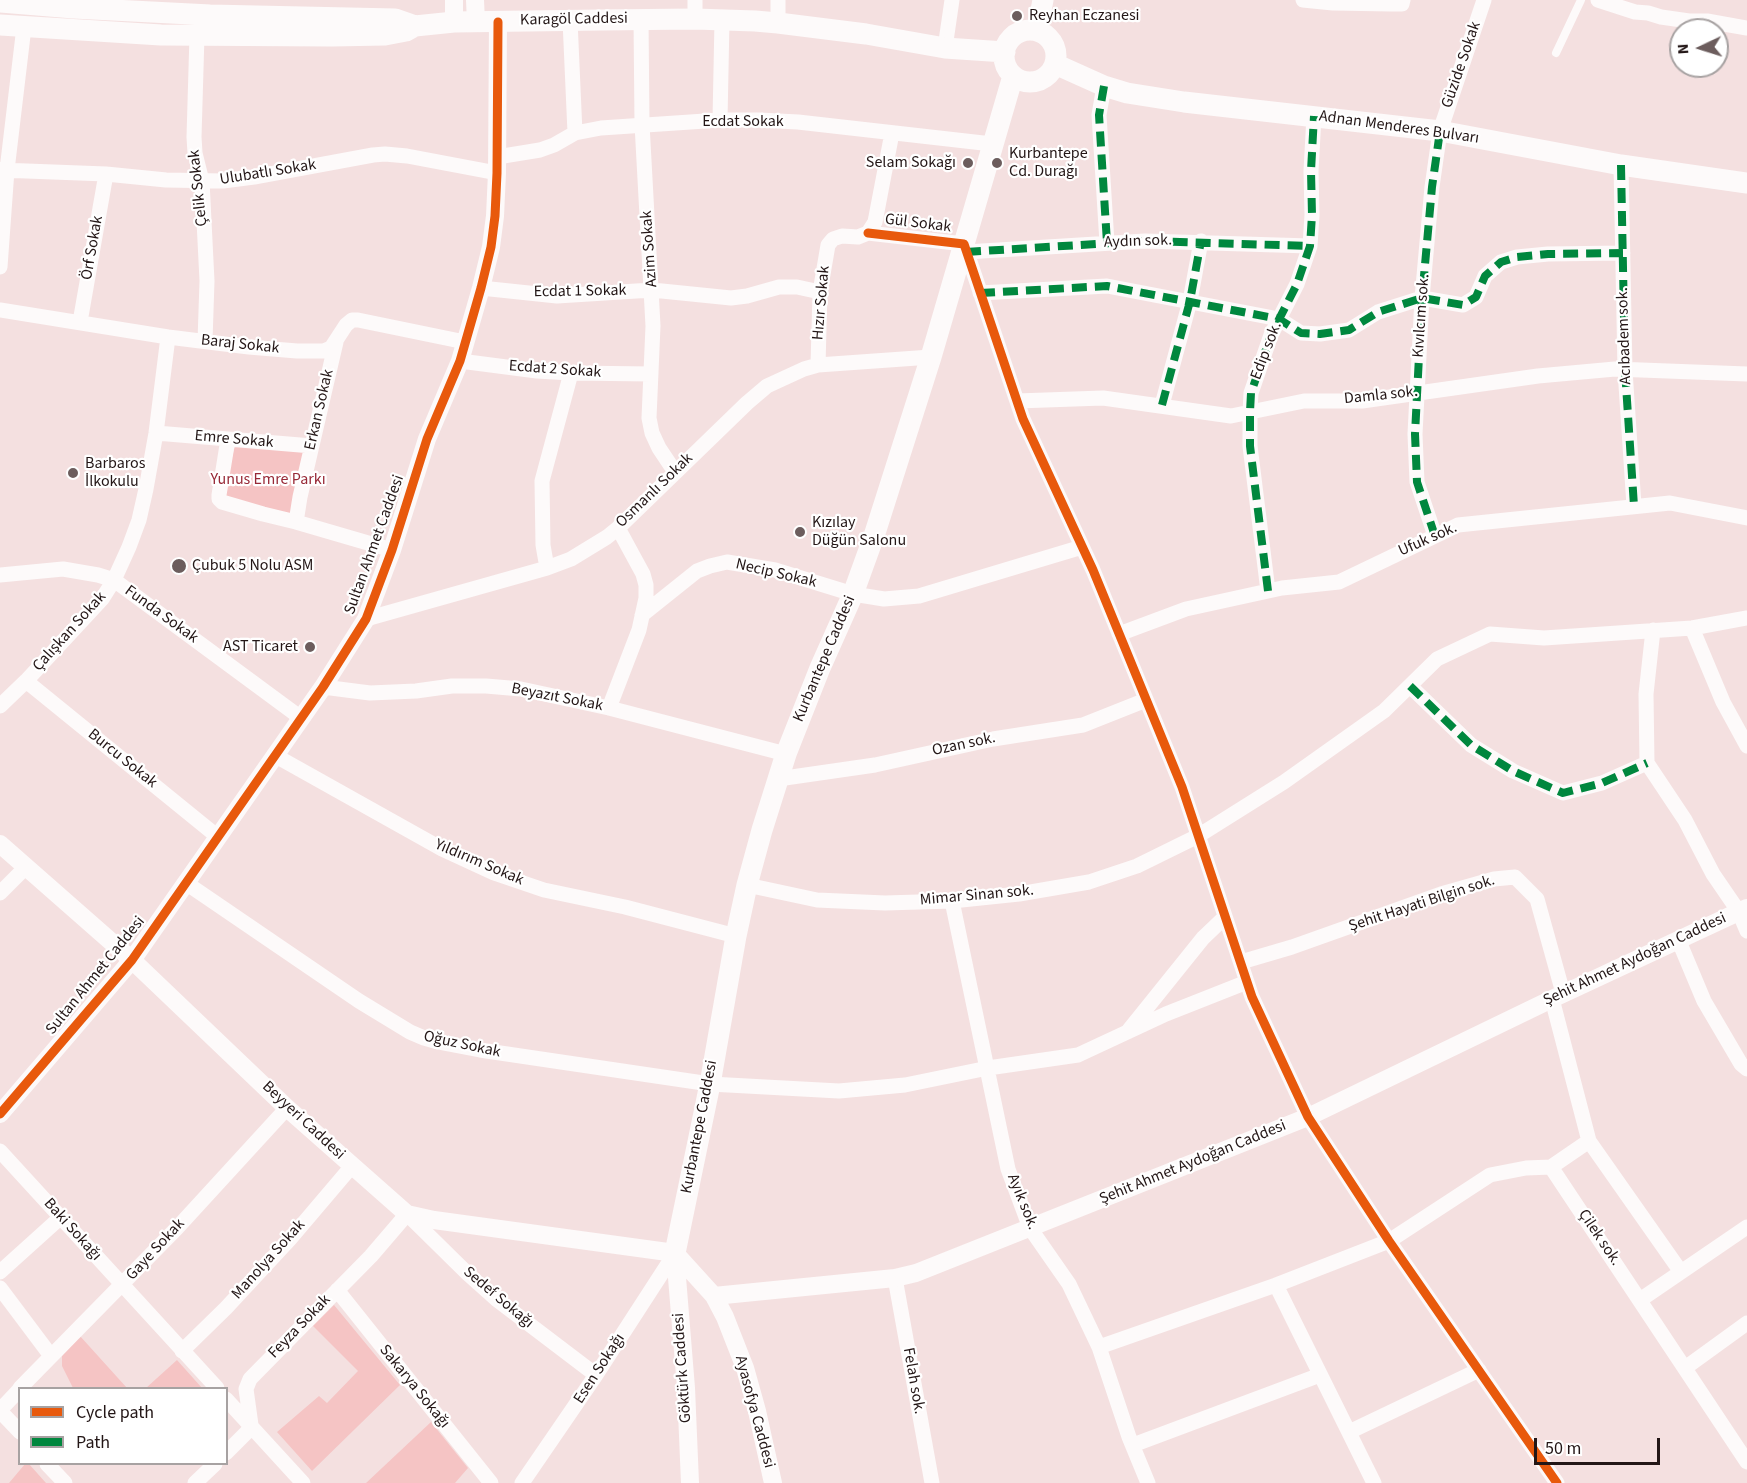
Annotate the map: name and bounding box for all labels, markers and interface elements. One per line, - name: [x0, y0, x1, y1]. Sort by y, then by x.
- place label: Reyhan Eczanesi: [1029, 6, 1140, 26]
- street label: Karagöl Caddesi: [520, 9, 628, 31]
- marker: Reyhan Eczanesi: [1010, 9, 1024, 23]
- north arrow: [1669, 18, 1729, 78]
- street label: Güzide Sokak: [1438, 19, 1486, 111]
- text: N: [1672, 43, 1694, 55]
- street label: Adnan Menderes Bulvarı: [1318, 107, 1480, 149]
- street label: Ecdat Sokak: [702, 112, 784, 132]
- place label: Kurbantepe Cd. Durağı: [1009, 144, 1088, 182]
- street label: Çelik Sokak: [185, 149, 213, 227]
- place label: Selam Sokağı: [866, 153, 956, 173]
- street label: Ulubatlı Sokak: [219, 156, 317, 190]
- marker: Selam Sokağı: [961, 156, 975, 170]
- marker: Kurbantepe Cd. Durağı: [990, 156, 1004, 170]
- street label: Azim Sokak: [638, 210, 662, 288]
- street label: Gül Sokak: [884, 210, 952, 238]
- street label: Örf Sokak: [78, 214, 108, 282]
- street label: Aydın sok.: [1104, 231, 1172, 253]
- street label: Hızır Sokak: [809, 265, 835, 341]
- street label: Kıvılcım sok.: [1409, 273, 1435, 359]
- street label: Ecdat 1 Sokak: [534, 282, 626, 302]
- street label: Acıbadem sok.: [1614, 287, 1636, 385]
- street label: Edip sok.: [1247, 319, 1287, 383]
- street label: Baraj Sokak: [200, 331, 280, 359]
- street label: Ecdat 2 Sokak: [508, 357, 602, 383]
- street label: Erkan Sokak: [301, 368, 339, 452]
- street label: Damla sok.: [1343, 383, 1419, 409]
- street label: Emre Sokak: [194, 427, 274, 453]
- street label: Osmanlı Sokak: [613, 450, 697, 532]
- place label: Barbaros İlkokulu: [85, 454, 145, 492]
- marker: Barbaros İlkokulu: [66, 466, 80, 480]
- park label: Yunus Emre Parkı: [210, 470, 326, 490]
- street label: Sultan Ahmet Caddesi: [341, 473, 409, 617]
- place label: Kızılay Düğün Salonu: [812, 513, 906, 551]
- street label: Ufuk sok.: [1396, 519, 1460, 561]
- marker: Kızılay Düğün Salonu: [793, 525, 807, 539]
- street label: Necip Sokak: [734, 555, 818, 593]
- place label: Çubuk 5 Nolu ASM: [192, 556, 313, 576]
- marker: Çubuk 5 Nolu ASM: [170, 557, 188, 575]
- street label: Funda Sokak: [120, 582, 202, 648]
- street label: Çalışkan Sokak: [29, 588, 111, 676]
- street label: Kurbantepe Caddesi: [790, 593, 860, 725]
- place label: AST Ticaret: [223, 637, 298, 657]
- marker: AST Ticaret: [303, 640, 317, 654]
- street label: Beyazıt Sokak: [510, 680, 604, 716]
- street label: Burcu Sokak: [83, 725, 161, 793]
- street label: Ozan sok.: [930, 729, 998, 761]
- street label: Yıldırım Sokak: [432, 836, 526, 890]
- street label: Şehit Hayati Bilgin sok.: [1346, 871, 1498, 937]
- street label: Mimar Sinan sok.: [919, 881, 1035, 911]
- street label: Şehit Ahmet Aydoğan Caddesi: [1540, 909, 1730, 1011]
- street label: Sultan Ahmet Caddesi: [42, 913, 150, 1039]
- street label: Oğuz Sokak: [422, 1027, 502, 1063]
- street label: Kurbantepe Caddesi: [678, 1059, 722, 1195]
- street label: Beyyeri Caddesi: [258, 1078, 348, 1164]
- street label: Şehit Ahmet Aydoğan Caddesi: [1097, 1117, 1289, 1209]
- street label: Ayık sok.: [1002, 1171, 1042, 1233]
- street label: Baki Sokağı: [39, 1195, 105, 1265]
- street label: Çilek sok.: [1573, 1206, 1625, 1270]
- street label: Gaye Sokak: [123, 1215, 189, 1285]
- street label: Manolya Sokak: [228, 1216, 310, 1304]
- street label: Sedef Sokağı: [459, 1263, 537, 1333]
- street label: Feyza Sokak: [265, 1291, 335, 1363]
- street label: Göktürk Caddesi: [670, 1312, 696, 1424]
- street label: Esen Sokağı: [570, 1330, 630, 1408]
- street label: Sakarya Sokağı: [374, 1341, 454, 1433]
- street label: Felah sok.: [898, 1346, 928, 1416]
- street label: Ayasofya Caddesi: [730, 1354, 778, 1470]
- legend: [18, 1387, 228, 1465]
- text: Cycle path: [76, 1400, 154, 1425]
- scale bar: [1537, 1426, 1663, 1464]
- text: Path: [76, 1430, 110, 1455]
- text: 50 m: [1545, 1436, 1581, 1461]

